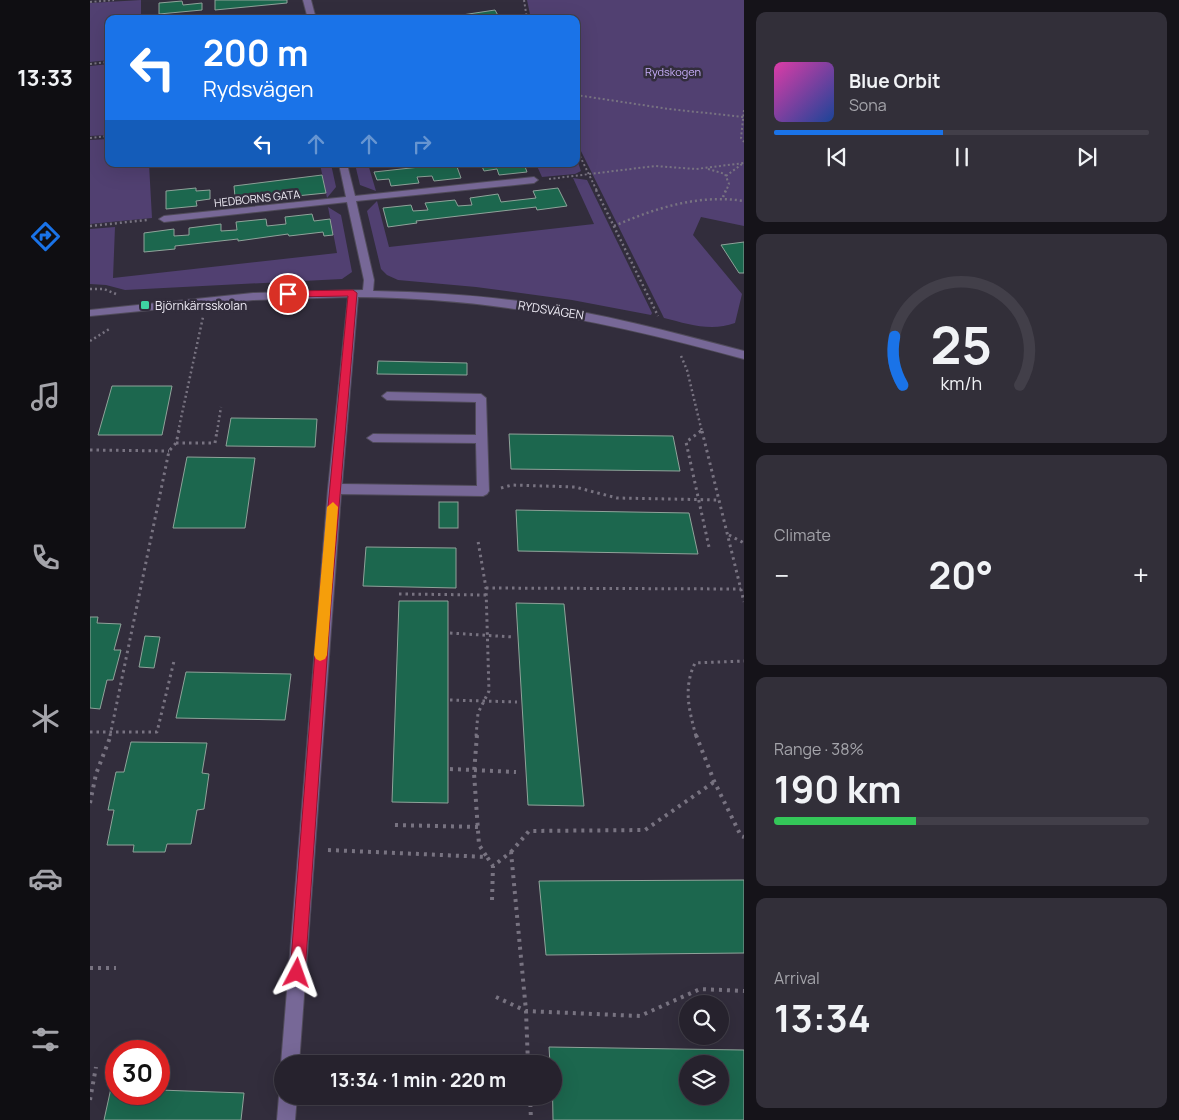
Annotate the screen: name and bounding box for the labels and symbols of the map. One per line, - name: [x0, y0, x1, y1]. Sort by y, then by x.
- park label: Rydskogen: [645, 64, 701, 79]
- street label: HEDBORNS GATA: [213, 186, 301, 210]
- pin: [267, 273, 309, 315]
- street label: RYDSVÄGEN: [517, 296, 585, 324]
- place label: Björnkärrsskolan: [155, 297, 247, 314]
- marker: Björnkärrsskolan: [139, 299, 151, 311]
- position arrow: [270, 946, 322, 998]
- speed limit sign: 30: [105, 1040, 170, 1105]

